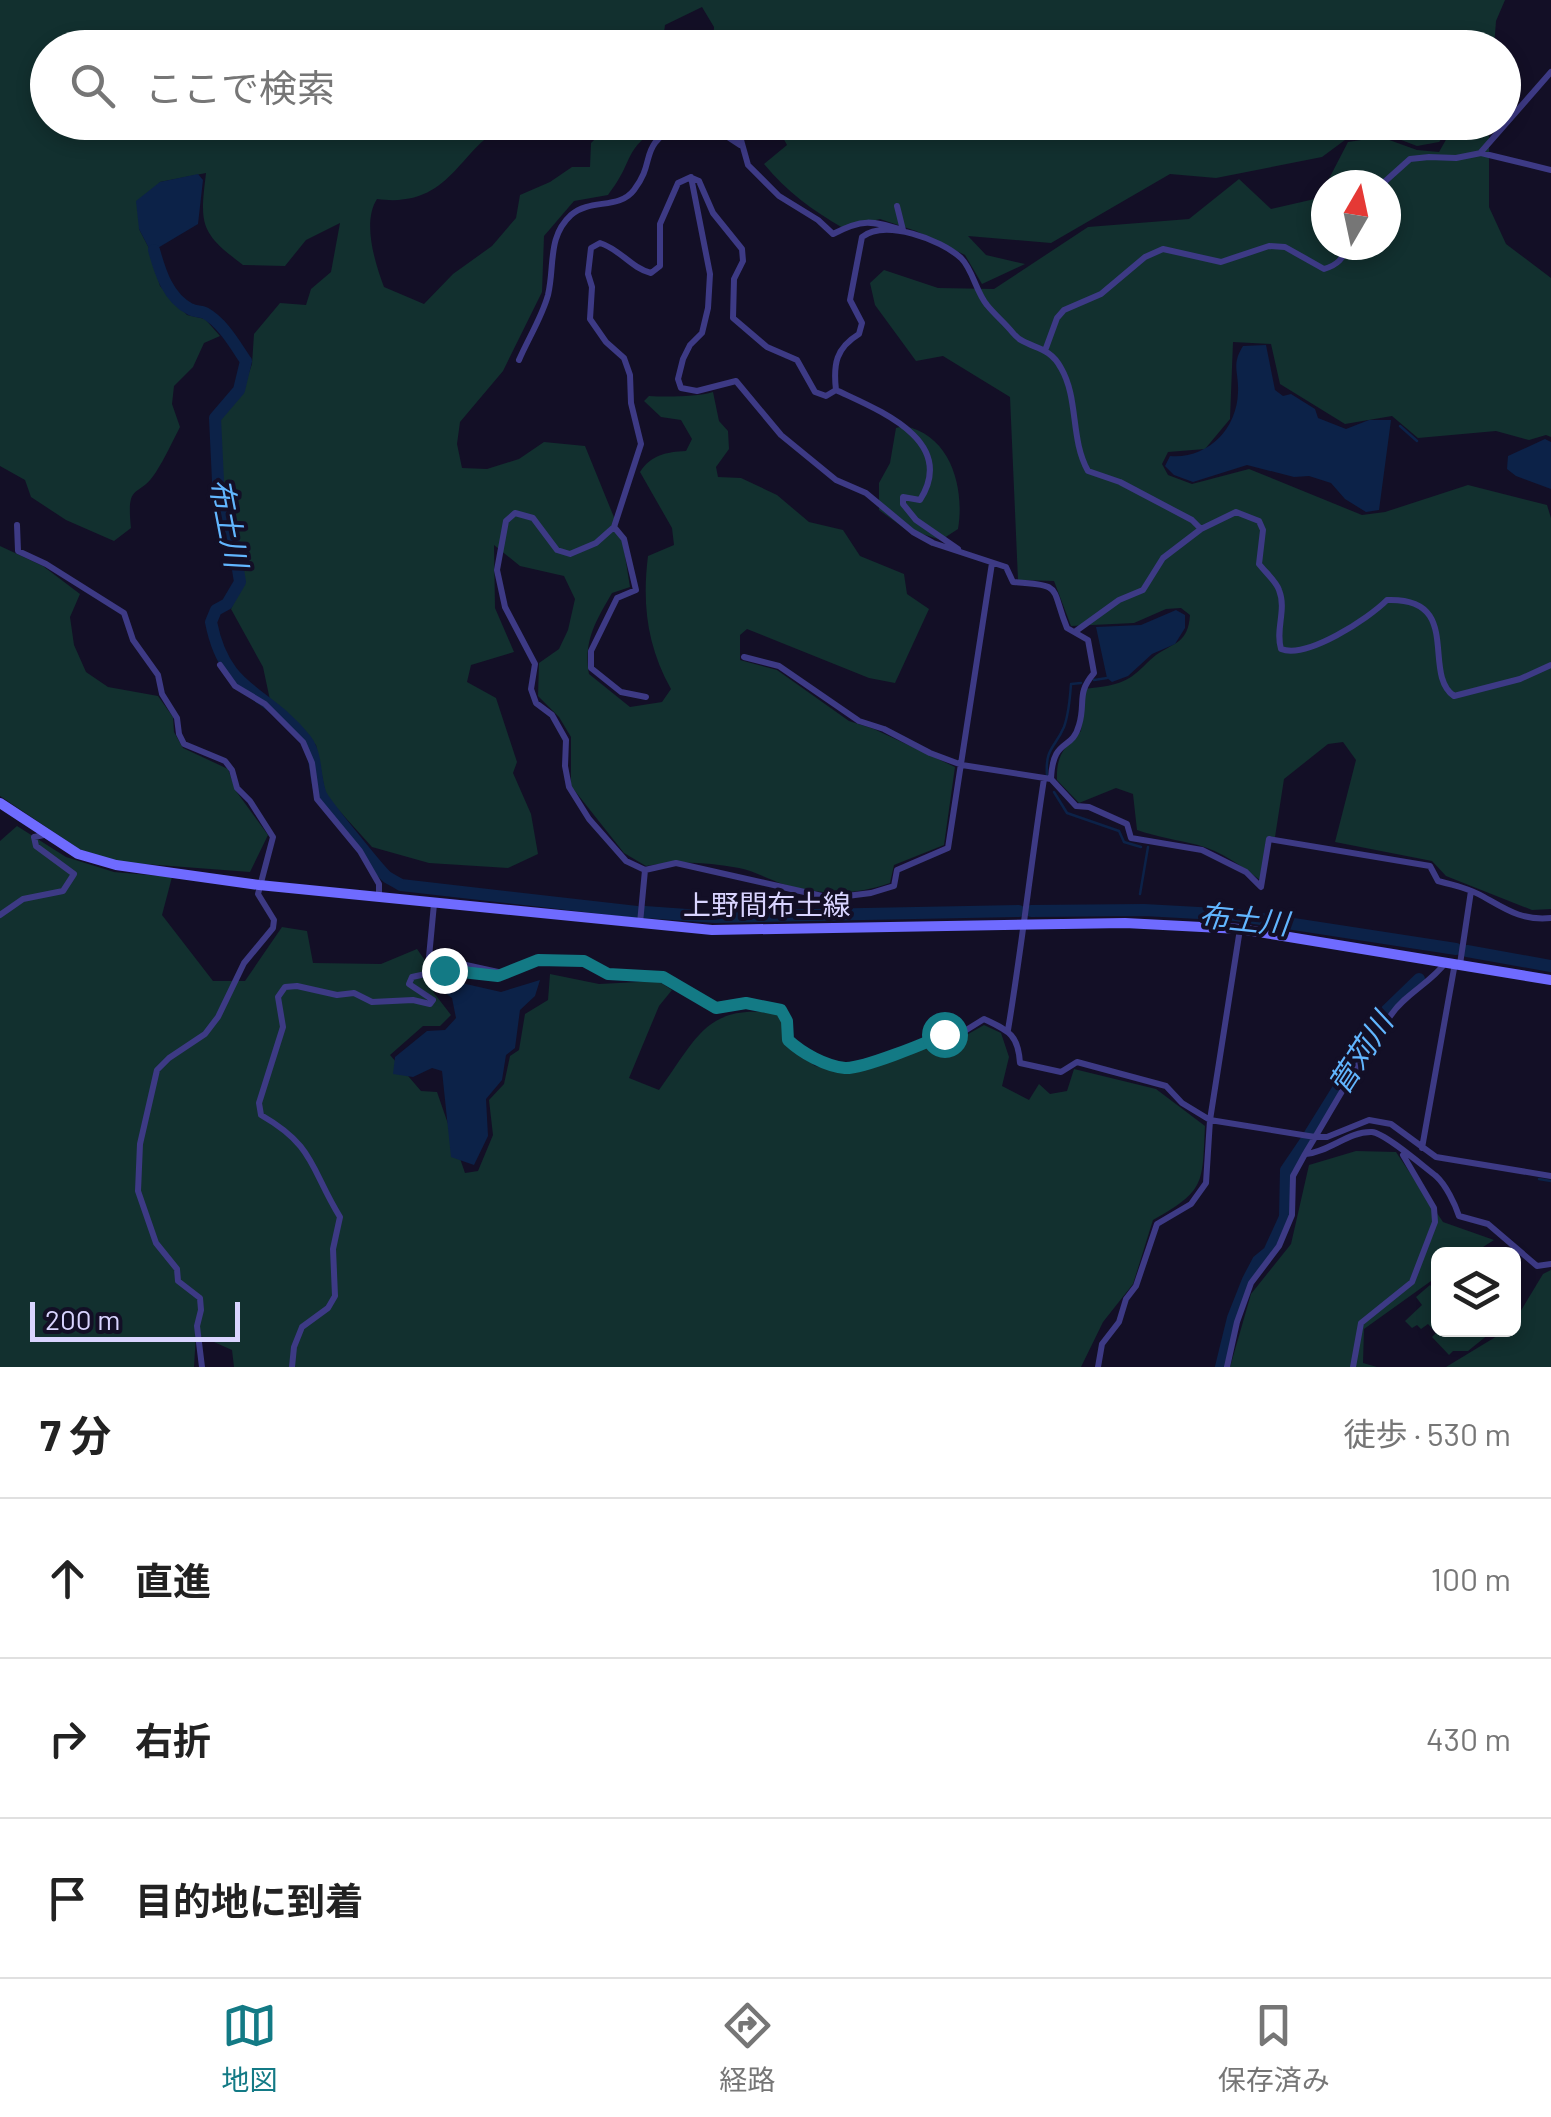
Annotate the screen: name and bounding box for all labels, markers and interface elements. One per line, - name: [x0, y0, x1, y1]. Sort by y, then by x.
- search box: [30, 30, 1521, 140]
- icon: search: [65, 58, 120, 113]
- text: ここで検索: [145, 64, 335, 110]
- north arrow: [1311, 170, 1401, 260]
- water label: 布土川: [204, 475, 257, 573]
- street label: 上野間布土線: [683, 887, 851, 921]
- water label: 布土川: [1198, 895, 1294, 941]
- route end: [422, 948, 468, 994]
- water label: 菅苅川: [1320, 1003, 1401, 1100]
- route start: [922, 1012, 968, 1058]
- map controls: [1431, 1247, 1521, 1337]
- button: layers: [1431, 1247, 1521, 1337]
- scale bar: [30, 1297, 240, 1342]
- text: 200 m: [45, 1302, 120, 1336]
- text: 7 分: [40, 1409, 111, 1459]
- text: 徒歩 · 530 m: [1344, 1414, 1511, 1452]
- icon: ahead: [40, 1551, 95, 1606]
- text: 直進: [135, 1557, 211, 1603]
- text: 100 m: [1431, 1559, 1511, 1597]
- icon: right: [40, 1711, 95, 1766]
- text: 右折: [135, 1717, 211, 1763]
- text: 430 m: [1426, 1719, 1511, 1757]
- icon: arrive: [40, 1871, 95, 1926]
- text: 目的地に到着: [135, 1877, 363, 1923]
- tab: 地図: [221, 1998, 277, 2098]
- tab: 経路: [719, 1998, 776, 2098]
- tab: 保存済み: [1218, 1998, 1330, 2098]

